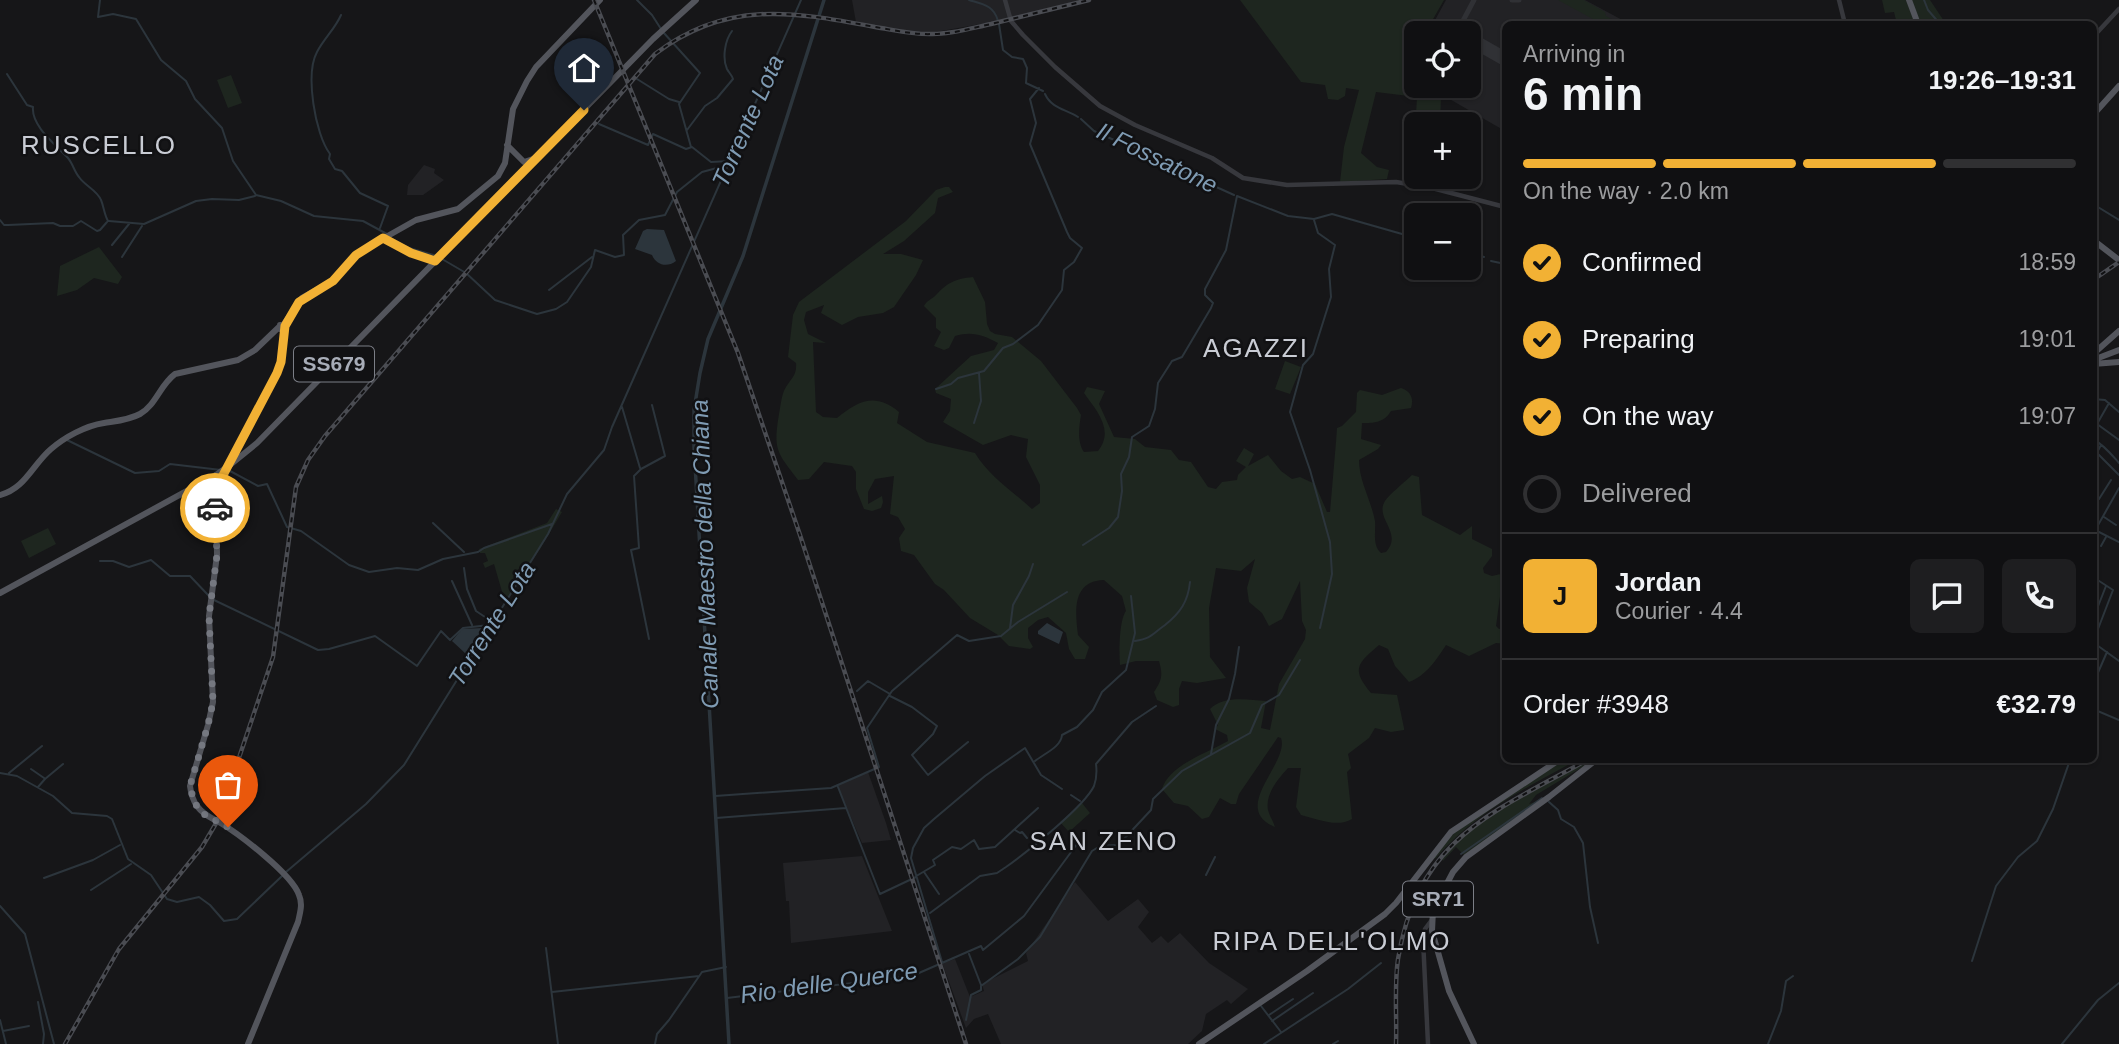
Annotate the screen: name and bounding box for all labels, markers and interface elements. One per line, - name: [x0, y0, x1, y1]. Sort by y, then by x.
- map controls: [1404, 21, 1481, 280]
- button: locate: [1404, 21, 1481, 98]
- pin: [554, 38, 614, 110]
- text: Arriving in: [1523, 41, 1625, 67]
- icon: home: [565, 49, 603, 87]
- water label: Torrente Lota: [706, 50, 789, 191]
- text: 19:26–19:31: [1929, 65, 2076, 95]
- text: 6 min: [1523, 68, 1643, 120]
- button: +: [1404, 112, 1481, 189]
- water label: Il Fossatone: [1093, 117, 1222, 198]
- district label: RUSCELLO: [21, 130, 177, 160]
- text: On the way · 2.0 km: [1523, 178, 1729, 204]
- button: −: [1404, 203, 1481, 280]
- icon: check: [1523, 244, 1561, 282]
- text: Confirmed: [1582, 247, 1702, 277]
- text: 18:59: [2018, 249, 2076, 275]
- icon: check: [1523, 321, 1561, 359]
- text: Preparing: [1582, 324, 1695, 354]
- text: 19:01: [2018, 326, 2076, 352]
- district label: AGAZZI: [1203, 333, 1309, 363]
- road number: SS679: [294, 346, 374, 382]
- icon: check: [1523, 398, 1561, 436]
- water label: Canale Maestro della Chiana: [686, 399, 723, 709]
- text: On the way: [1582, 401, 1714, 431]
- text: 19:07: [2018, 403, 2076, 429]
- courier: [180, 473, 250, 543]
- text: Delivered: [1582, 478, 1692, 508]
- icon: car: [196, 489, 234, 527]
- water label: Torrente Lota: [443, 556, 541, 691]
- button: chat: [1910, 559, 1984, 633]
- button: phone: [2002, 559, 2076, 633]
- text: Jordan: [1615, 567, 1702, 597]
- text: J: [1553, 581, 1567, 611]
- text: Courier · 4.4: [1615, 598, 1743, 624]
- text: Order #3948: [1523, 689, 1669, 719]
- text: €32.79: [1996, 689, 2076, 719]
- pin: [198, 755, 258, 827]
- icon: bag: [209, 766, 247, 804]
- district label: SAN ZENO: [1030, 826, 1178, 856]
- road number: SR71: [1403, 881, 1473, 916]
- district label: RIPA DELL'OLMO: [1212, 926, 1452, 956]
- water label: Rio delle Querce: [739, 957, 919, 1008]

